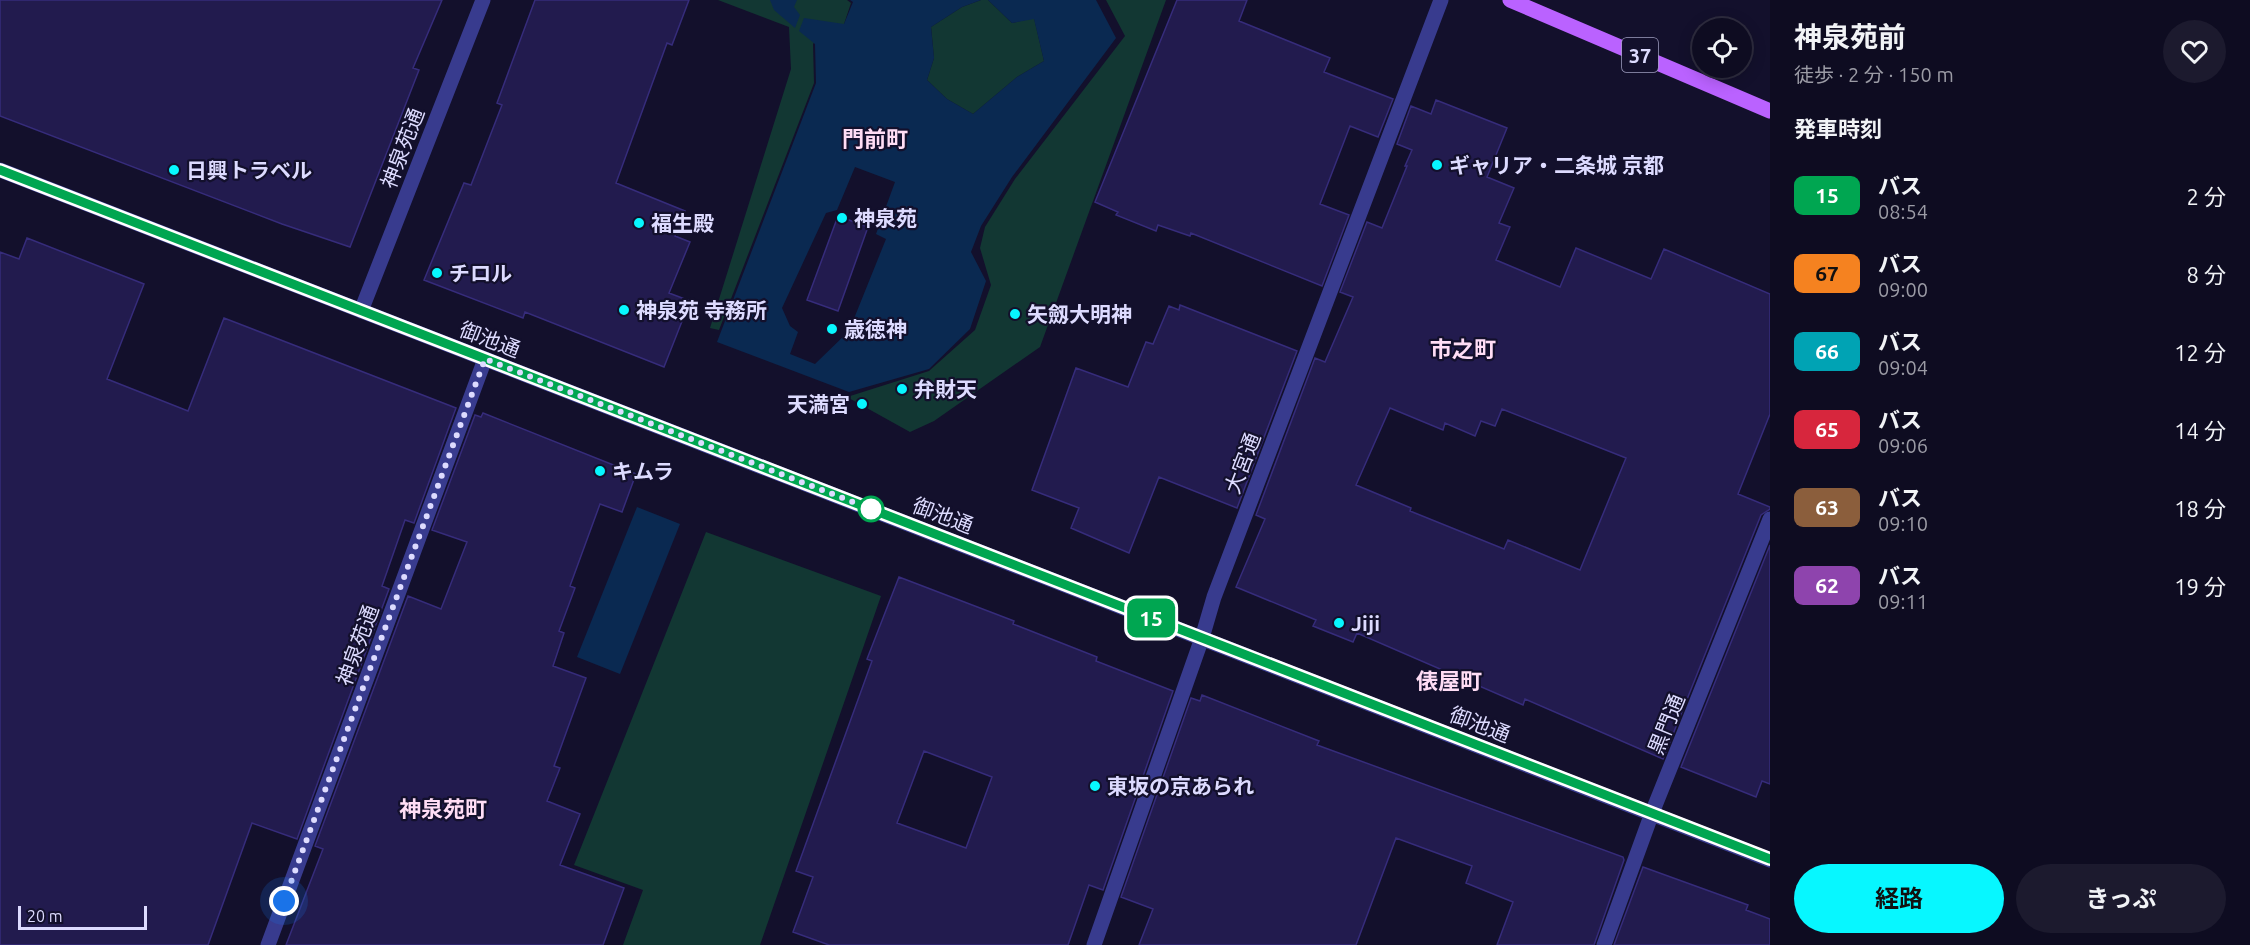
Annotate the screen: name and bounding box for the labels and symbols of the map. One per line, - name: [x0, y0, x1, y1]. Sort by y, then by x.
- road number: 37: [1622, 38, 1658, 72]
- street label: 神泉苑通: [376, 104, 428, 192]
- district label: 門前町: [842, 126, 908, 151]
- place label: ギャリア・二条城 京都: [1449, 153, 1664, 177]
- place label: 日興トラベル: [186, 158, 312, 182]
- marker: ギャリア・二条城 京都: [1430, 158, 1444, 172]
- marker: 日興トラベル: [167, 163, 181, 177]
- place label: 神泉苑: [854, 206, 917, 230]
- place label: 福生殿: [651, 211, 714, 235]
- marker: 神泉苑: [835, 211, 849, 225]
- marker: 福生殿: [632, 216, 646, 230]
- place label: チロル: [449, 261, 512, 285]
- marker: チロル: [430, 266, 444, 280]
- place label: 神泉苑 寺務所: [636, 298, 767, 322]
- place label: 矢劔大明神: [1027, 302, 1132, 326]
- marker: 神泉苑 寺務所: [617, 303, 631, 317]
- marker: 矢劔大明神: [1008, 307, 1022, 321]
- street label: 御池通: [456, 317, 524, 361]
- place label: 歳徳神: [844, 317, 907, 341]
- marker: 歳徳神: [825, 322, 839, 336]
- district label: 市之町: [1430, 336, 1496, 361]
- place label: 弁財天: [914, 377, 977, 401]
- marker: 弁財天: [895, 382, 909, 396]
- place label: 天満宮: [787, 392, 850, 416]
- marker: 天満宮: [855, 397, 869, 411]
- street label: 大宮通: [1220, 429, 1264, 497]
- place label: キムラ: [612, 459, 674, 483]
- marker: キムラ: [593, 464, 607, 478]
- street label: 御池通: [909, 493, 977, 537]
- unlabelled marker: [858, 496, 884, 522]
- line badge: 15: [1124, 598, 1178, 638]
- street label: 神泉苑通: [331, 601, 383, 689]
- place label: Jiji: [1351, 611, 1380, 635]
- marker: Jiji: [1332, 616, 1346, 630]
- district label: 俵屋町: [1416, 668, 1482, 693]
- street label: 黒門通: [1643, 690, 1689, 758]
- street label: 御池通: [1446, 702, 1514, 746]
- place label: 東坂の京あられ: [1107, 774, 1254, 798]
- marker: 東坂の京あられ: [1088, 779, 1102, 793]
- district label: 神泉苑町: [399, 796, 487, 821]
- your location: [269, 886, 299, 916]
- scale bar: [18, 903, 147, 930]

